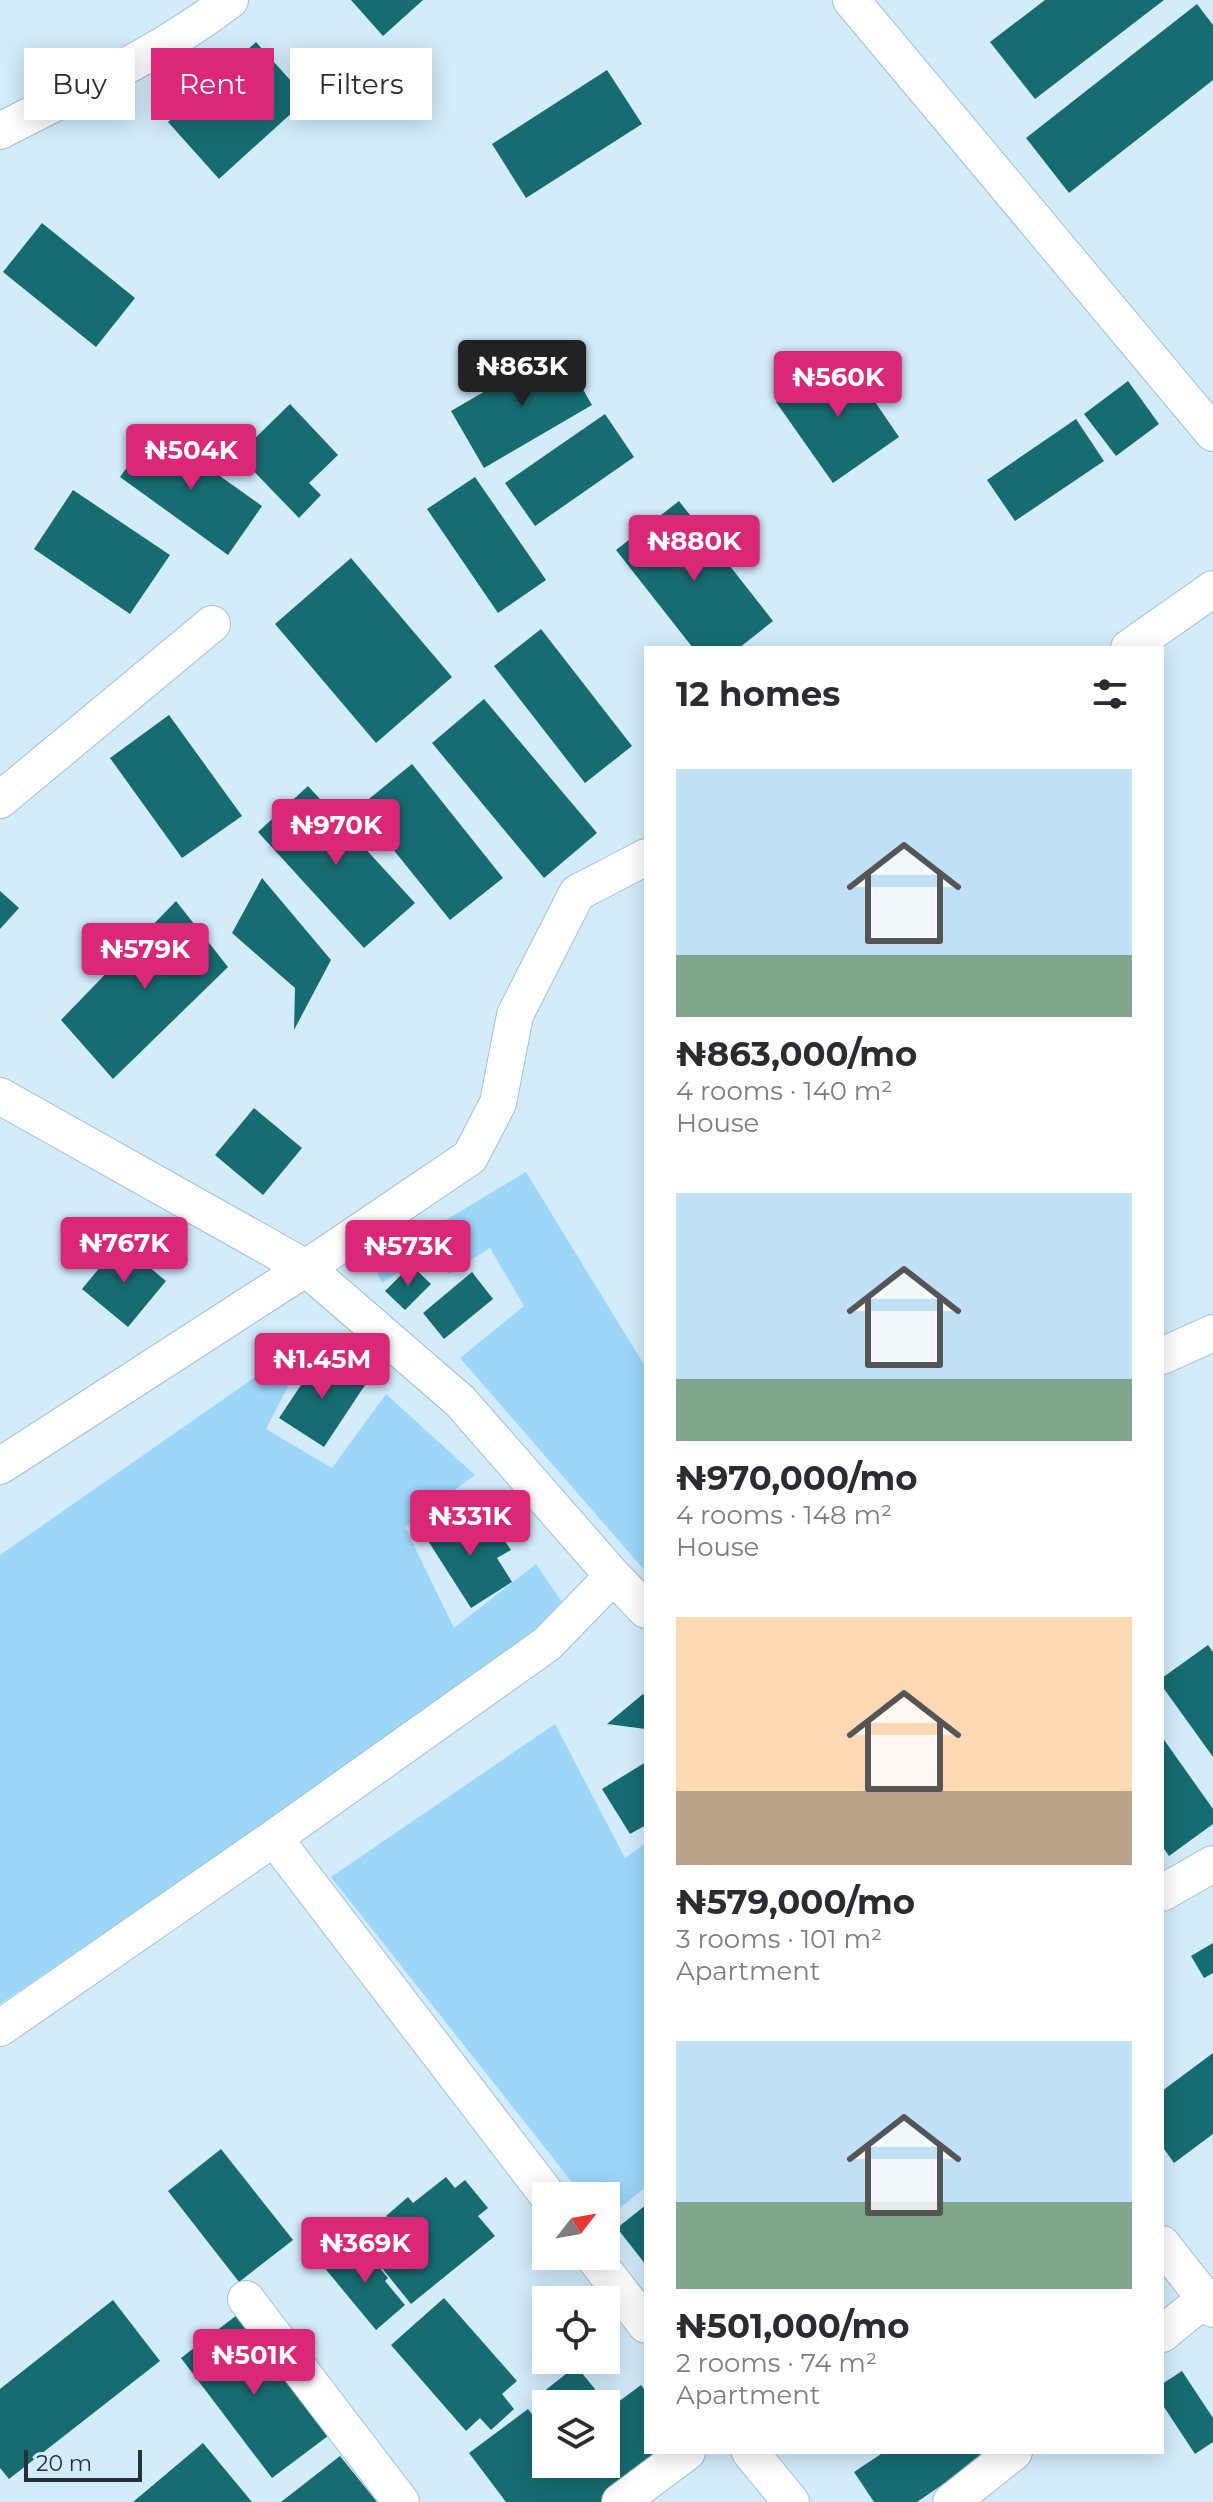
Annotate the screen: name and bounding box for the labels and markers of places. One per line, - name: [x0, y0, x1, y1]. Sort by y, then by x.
- pin: ₦863K: [466, 340, 578, 408]
- pin: ₦560K: [782, 351, 894, 419]
- pin: ₦504K: [135, 424, 247, 492]
- pin: ₦880K: [638, 515, 750, 583]
- pin: ₦970K: [280, 799, 392, 867]
- pin: ₦579K: [89, 923, 201, 991]
- pin: ₦767K: [68, 1217, 180, 1285]
- pin: ₦573K: [352, 1220, 464, 1288]
- pin: ₦1.45M: [257, 1333, 387, 1401]
- pin: ₦331K: [414, 1490, 526, 1558]
- pin: ₦369K: [309, 2217, 421, 2285]
- pin: ₦501K: [198, 2329, 310, 2397]

